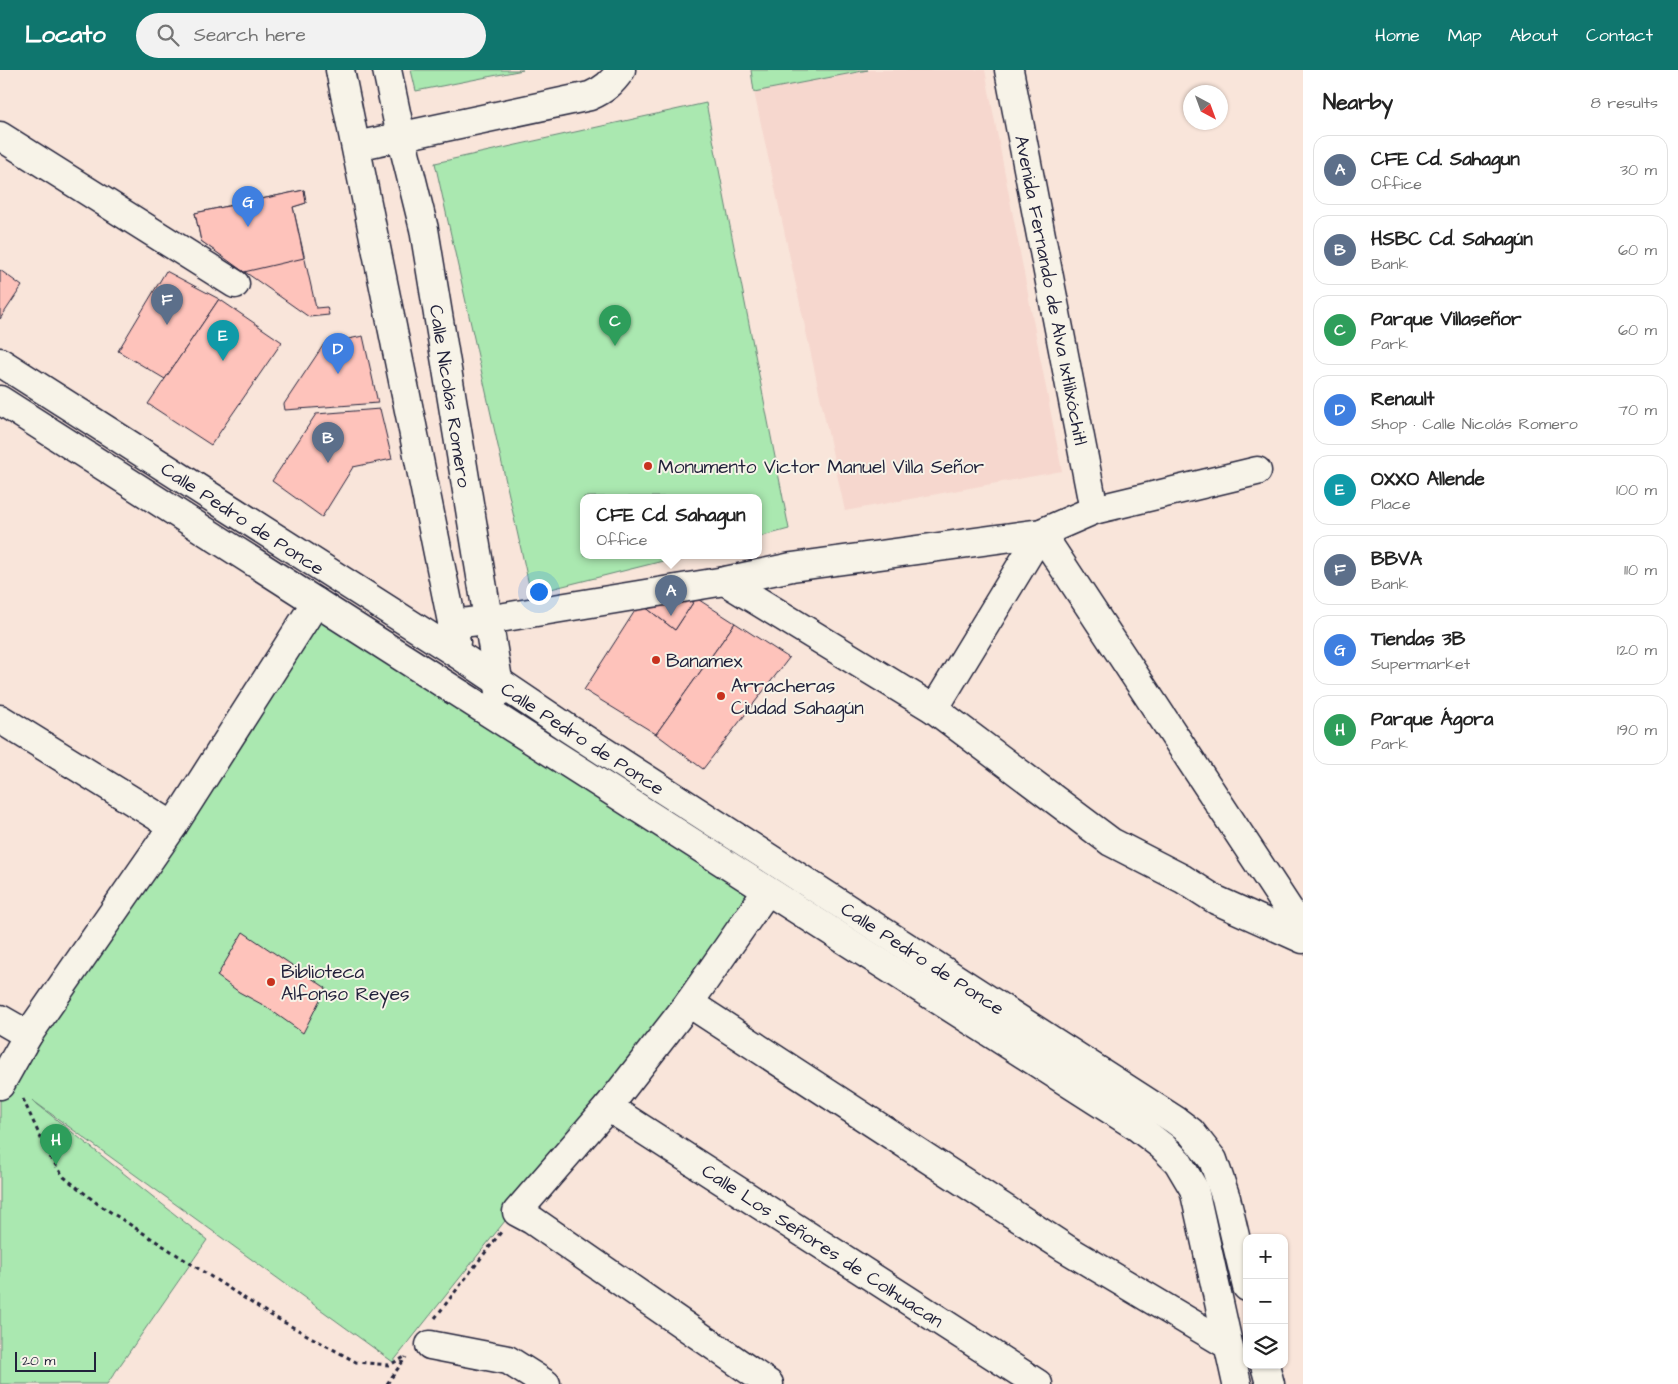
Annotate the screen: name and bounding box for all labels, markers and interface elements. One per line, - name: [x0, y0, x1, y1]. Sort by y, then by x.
- search box: [136, 13, 486, 58]
- text: Locato: [25, 18, 106, 52]
- icon: search: [154, 21, 182, 49]
- text: Search here: [194, 22, 306, 49]
- text: Home: [1375, 23, 1420, 48]
- text: Map: [1448, 23, 1482, 48]
- text: About: [1510, 23, 1558, 48]
- text: Contact: [1586, 23, 1653, 48]
- north arrow: [1183, 85, 1228, 130]
- text: Nearby: [1323, 88, 1393, 117]
- text: 8 results: [1591, 92, 1658, 114]
- street label: Avenida Fernando de Alva Ixtlilxóchitl: [1007, 133, 1094, 448]
- text: CFE Cd. Sahagun: [1371, 146, 1520, 173]
- text: A: [1335, 159, 1345, 181]
- text: 30 m: [1620, 159, 1657, 181]
- text: Office: [1371, 173, 1422, 195]
- pin: G: [232, 186, 264, 227]
- text: HSBC Cd. Sahagún: [1371, 226, 1533, 253]
- text: B: [1334, 239, 1346, 261]
- text: 60 m: [1618, 239, 1657, 261]
- text: Bank: [1371, 253, 1408, 275]
- pin: F: [151, 284, 183, 325]
- street label: Calle Nicolás Romero: [422, 303, 477, 490]
- pin: C: [599, 305, 631, 346]
- text: Parque Villaseñor: [1371, 306, 1521, 333]
- text: C: [1334, 319, 1346, 341]
- text: 60 m: [1618, 319, 1657, 341]
- pin: E: [207, 320, 239, 361]
- pin: D: [322, 333, 354, 374]
- text: Park: [1371, 333, 1408, 355]
- text: Renault: [1371, 386, 1434, 413]
- text: D: [1335, 399, 1345, 421]
- text: 70 m: [1618, 399, 1657, 421]
- text: Shop · Calle Nicolás Romero: [1371, 413, 1578, 435]
- pin: B: [312, 422, 344, 463]
- place label: Monumento Victor Manuel Villa Señor: [658, 454, 984, 481]
- street label: Calle Pedro de Ponce: [155, 456, 329, 582]
- marker: Monumento Victor Manuel Villa Señor: [642, 460, 654, 472]
- text: OXXO Allende: [1371, 466, 1485, 493]
- text: E: [1335, 479, 1345, 501]
- text: 100 m: [1616, 479, 1657, 501]
- text: Place: [1371, 493, 1411, 515]
- popup: [580, 494, 762, 559]
- text: CFE Cd. Sahagun: [597, 502, 745, 529]
- text: Office: [597, 529, 648, 551]
- text: BBVA: [1371, 546, 1422, 573]
- text: F: [1334, 559, 1346, 581]
- text: 110 m: [1624, 559, 1657, 581]
- text: Bank: [1371, 573, 1408, 595]
- pin: A: [655, 575, 687, 616]
- your location: [526, 579, 552, 605]
- text: Tiendas 3B: [1371, 626, 1465, 653]
- text: G: [1334, 639, 1346, 661]
- text: 120 m: [1617, 639, 1657, 661]
- place label: Banamex: [666, 648, 742, 675]
- text: Supermarket: [1371, 653, 1470, 675]
- marker: Banamex: [650, 654, 662, 666]
- place label: Arracheras Ciudad Sahagún: [731, 673, 864, 723]
- street label: Calle Pedro de Ponce: [495, 676, 669, 802]
- marker: Arracheras Ciudad Sahagún: [715, 690, 727, 702]
- text: Parque Ágora: [1371, 706, 1493, 733]
- text: H: [1335, 719, 1345, 741]
- text: 190 m: [1617, 719, 1657, 741]
- text: Park: [1371, 733, 1408, 755]
- street label: Calle Pedro de Ponce: [835, 896, 1009, 1022]
- place label: Biblioteca Alfonso Reyes: [281, 959, 410, 1009]
- marker: Biblioteca Alfonso Reyes: [265, 976, 277, 988]
- pin: H: [40, 1124, 72, 1165]
- street label: Calle Los Señores de Colhuacan: [696, 1158, 948, 1335]
- map controls: [1243, 1234, 1288, 1369]
- button: +: [1243, 1234, 1288, 1279]
- button: −: [1243, 1279, 1288, 1324]
- button: layers: [1243, 1324, 1288, 1369]
- scale bar: [15, 1349, 96, 1372]
- text: 20 m: [22, 1351, 55, 1371]

